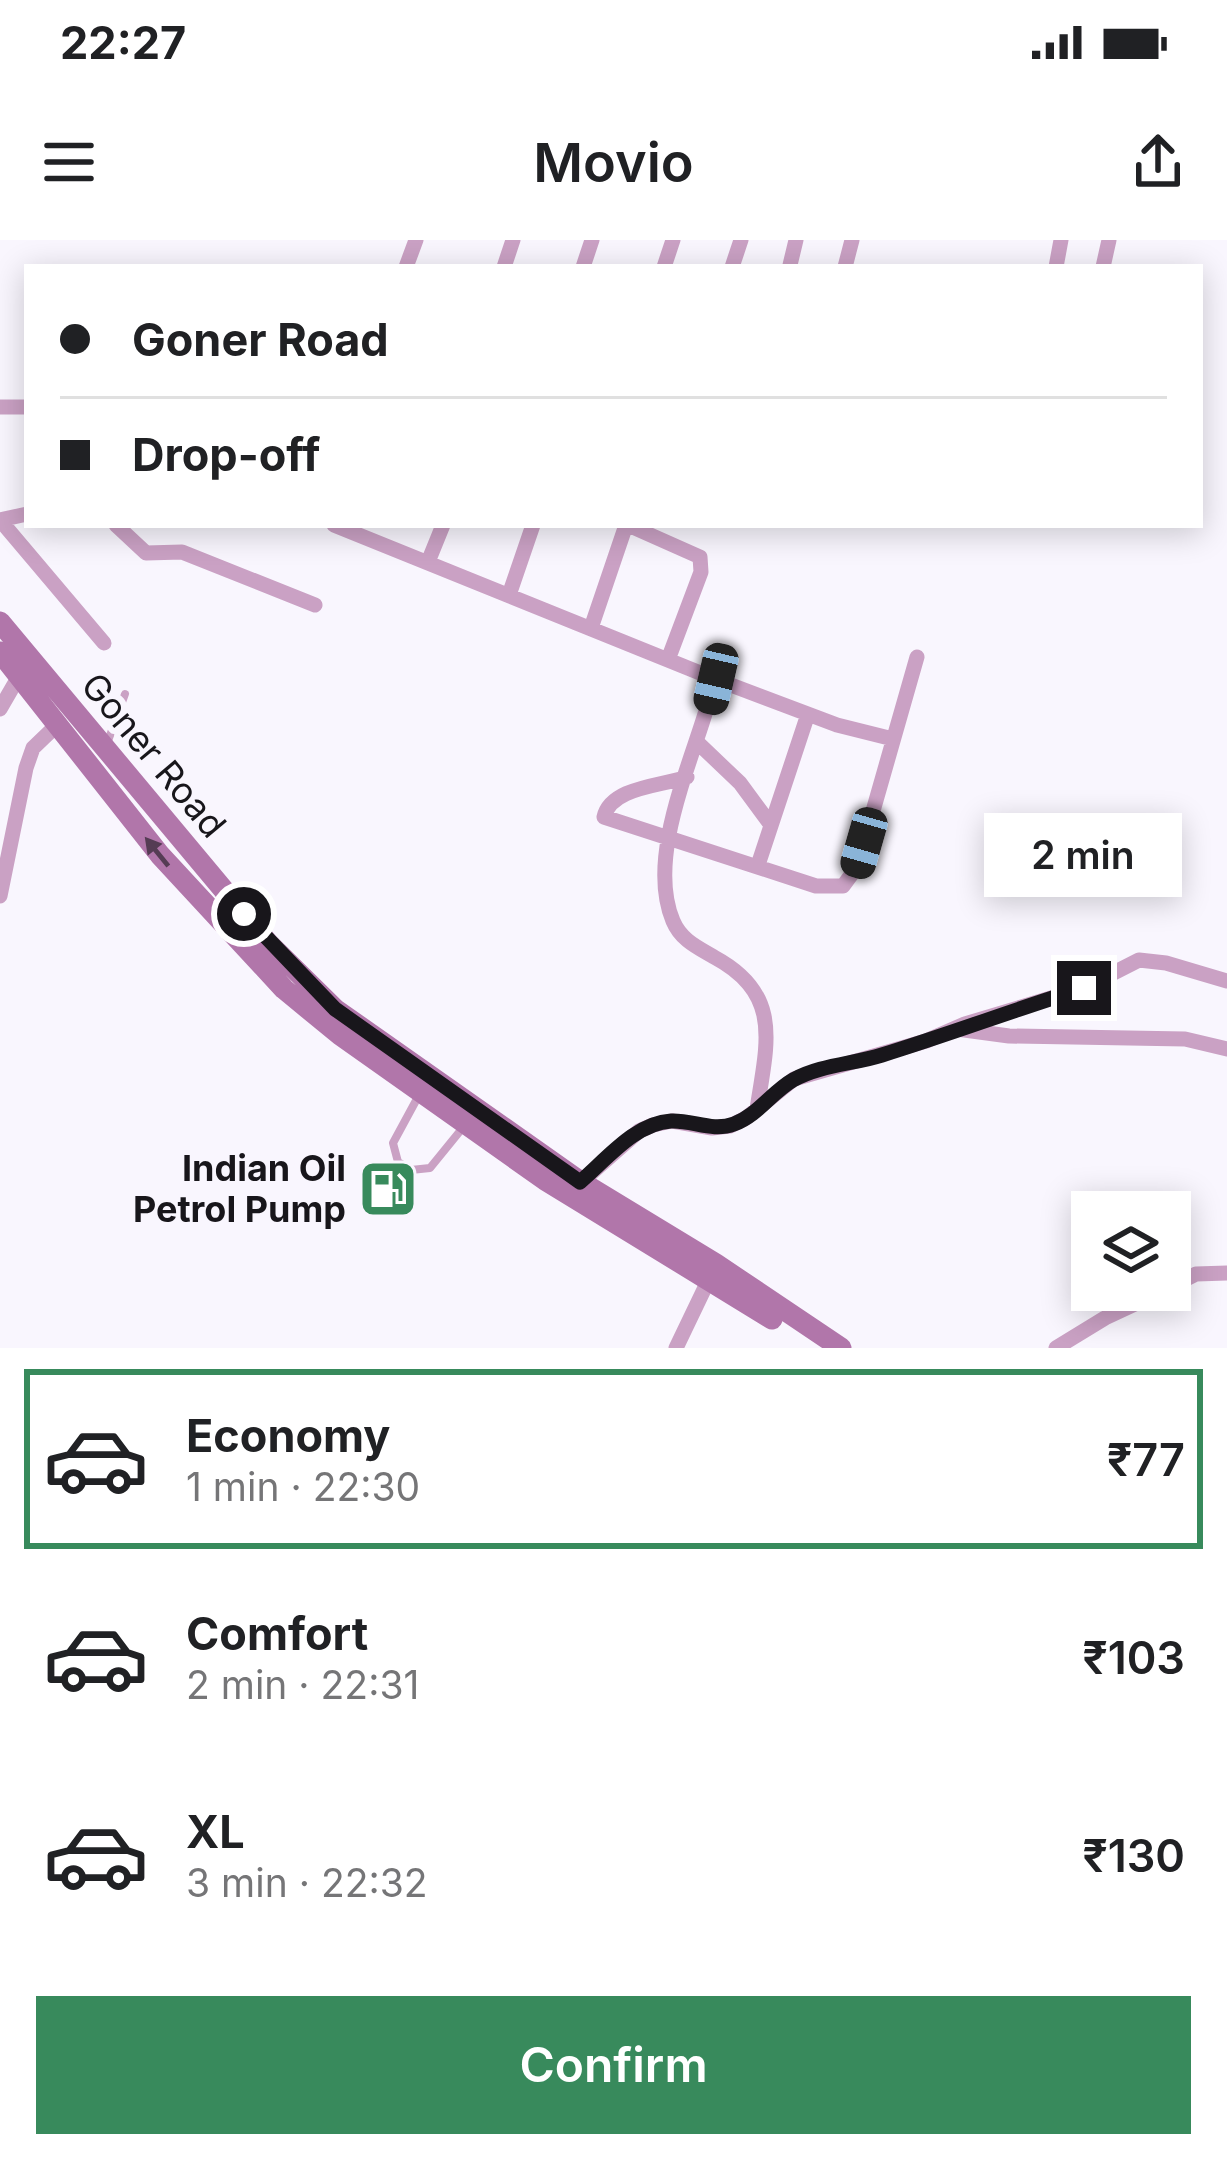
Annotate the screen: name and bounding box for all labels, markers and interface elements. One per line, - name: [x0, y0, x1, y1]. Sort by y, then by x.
- text: 22:27: [60, 15, 186, 70]
- icon: menu: [36, 129, 102, 195]
- icon: share: [1125, 129, 1191, 195]
- text: Movio: [533, 130, 694, 195]
- text: Goner Road: [132, 312, 389, 367]
- text: Drop-off: [132, 427, 320, 482]
- car: [690, 640, 742, 718]
- street label: Goner Road: [72, 664, 236, 846]
- car: [837, 803, 891, 883]
- callout: 2 min: [985, 814, 1183, 898]
- text: 2 min: [1031, 831, 1135, 878]
- one-way arrow: [145, 836, 171, 867]
- route start: [217, 887, 271, 941]
- route end: [1057, 961, 1111, 1015]
- place label: Indian Oil Petrol Pump: [133, 1146, 346, 1231]
- fuel station icon: Indian Oil Petrol Pump: [357, 1158, 419, 1220]
- map controls: [1071, 1191, 1191, 1311]
- button: layers: [1071, 1191, 1191, 1311]
- icon: car: [42, 1405, 150, 1513]
- text: Economy: [186, 1408, 390, 1463]
- text: ₹77: [1107, 1432, 1185, 1487]
- text: 1 min · 22:30: [186, 1463, 420, 1510]
- icon: car: [42, 1603, 150, 1711]
- text: Comfort: [186, 1606, 368, 1661]
- text: ₹103: [1082, 1630, 1185, 1685]
- text: 2 min · 22:31: [186, 1661, 419, 1708]
- icon: car: [42, 1801, 150, 1909]
- text: XL: [186, 1804, 245, 1859]
- text: ₹130: [1082, 1828, 1185, 1883]
- text: 3 min · 22:32: [186, 1859, 428, 1906]
- button: Confirm: [36, 1996, 1191, 2134]

